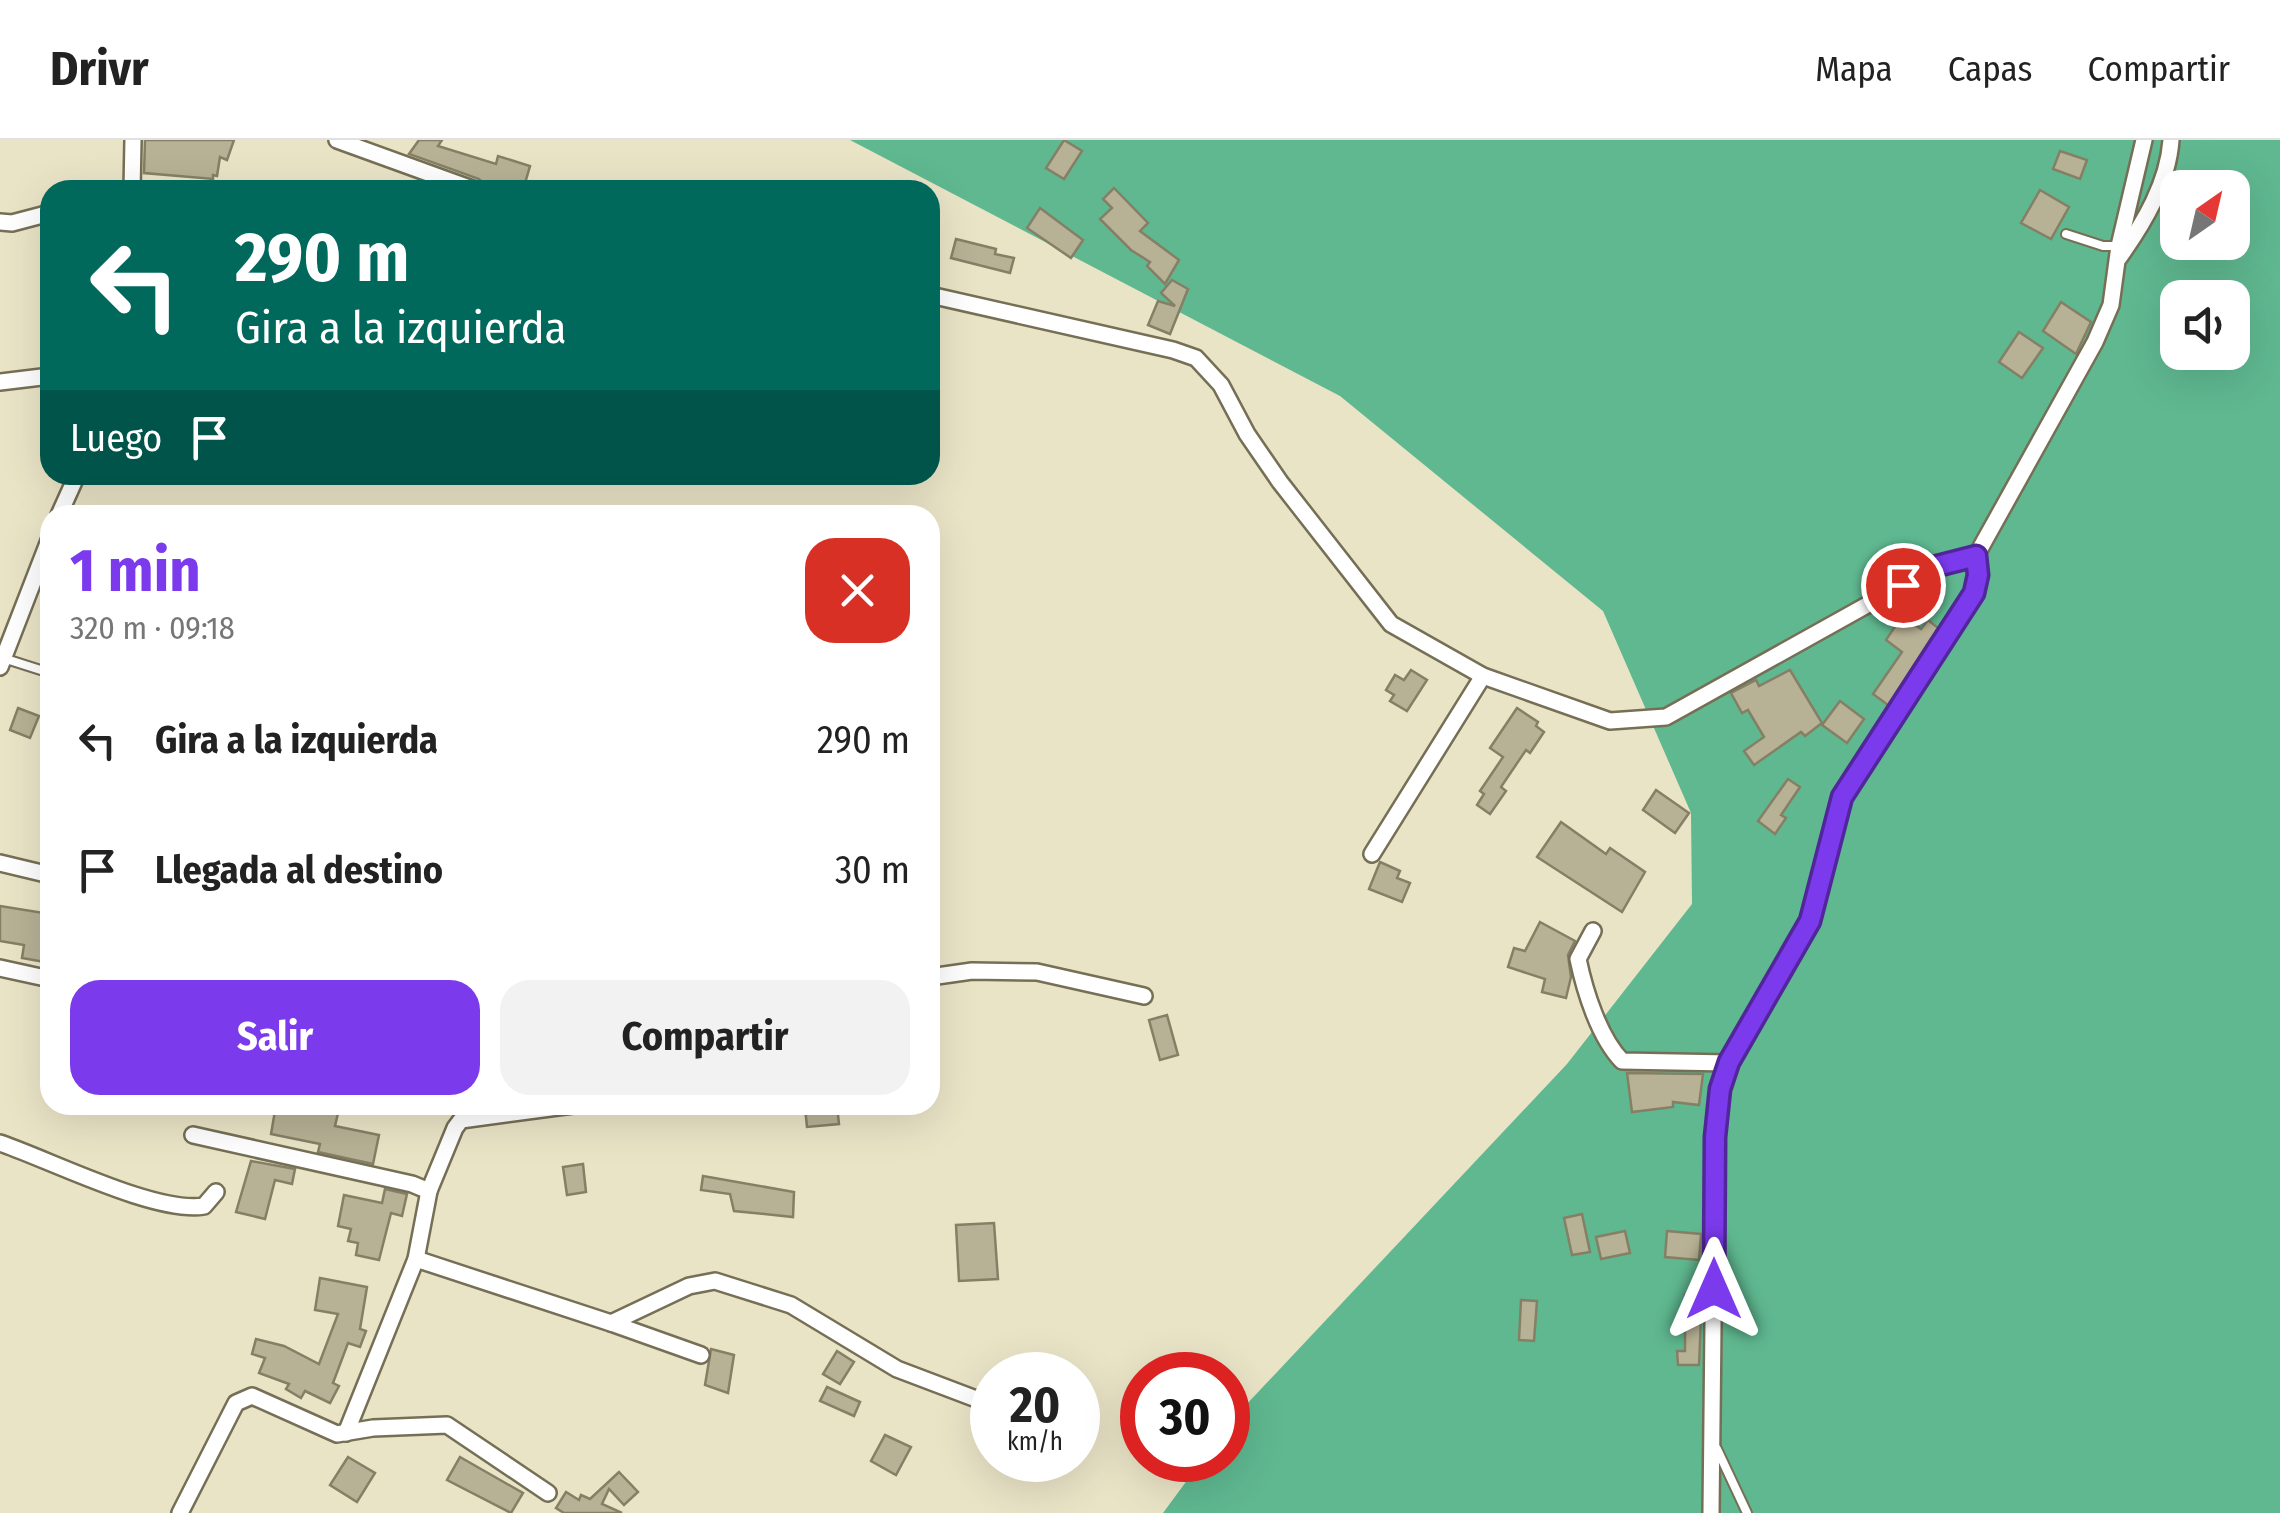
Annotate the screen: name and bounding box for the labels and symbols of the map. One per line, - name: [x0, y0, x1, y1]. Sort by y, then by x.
- north arrow: [2160, 170, 2250, 260]
- pin: [1861, 543, 1946, 628]
- position arrow: [1662, 1237, 1766, 1341]
- speed limit sign: 30: [1120, 1352, 1250, 1482]

